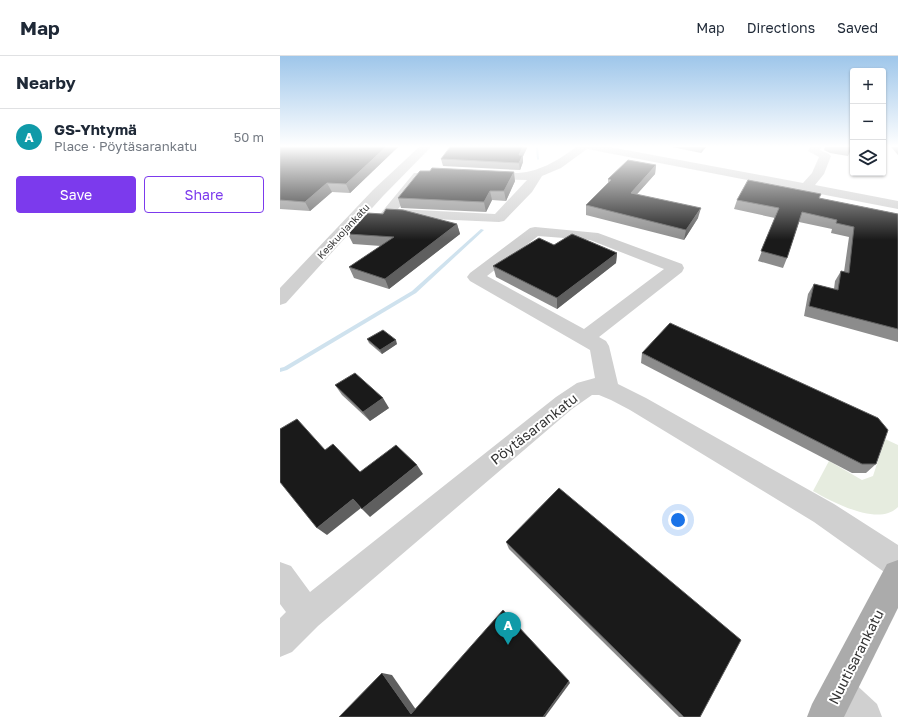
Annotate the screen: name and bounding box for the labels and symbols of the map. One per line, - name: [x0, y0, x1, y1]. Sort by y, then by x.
- street label: Keskuojankatu: [314, 201, 372, 261]
- street label: Pöytäsarankatu: [487, 389, 581, 468]
- your location: [668, 510, 688, 530]
- street label: Nuutisarankatu: [824, 607, 887, 707]
- pin: A: [495, 612, 521, 645]

